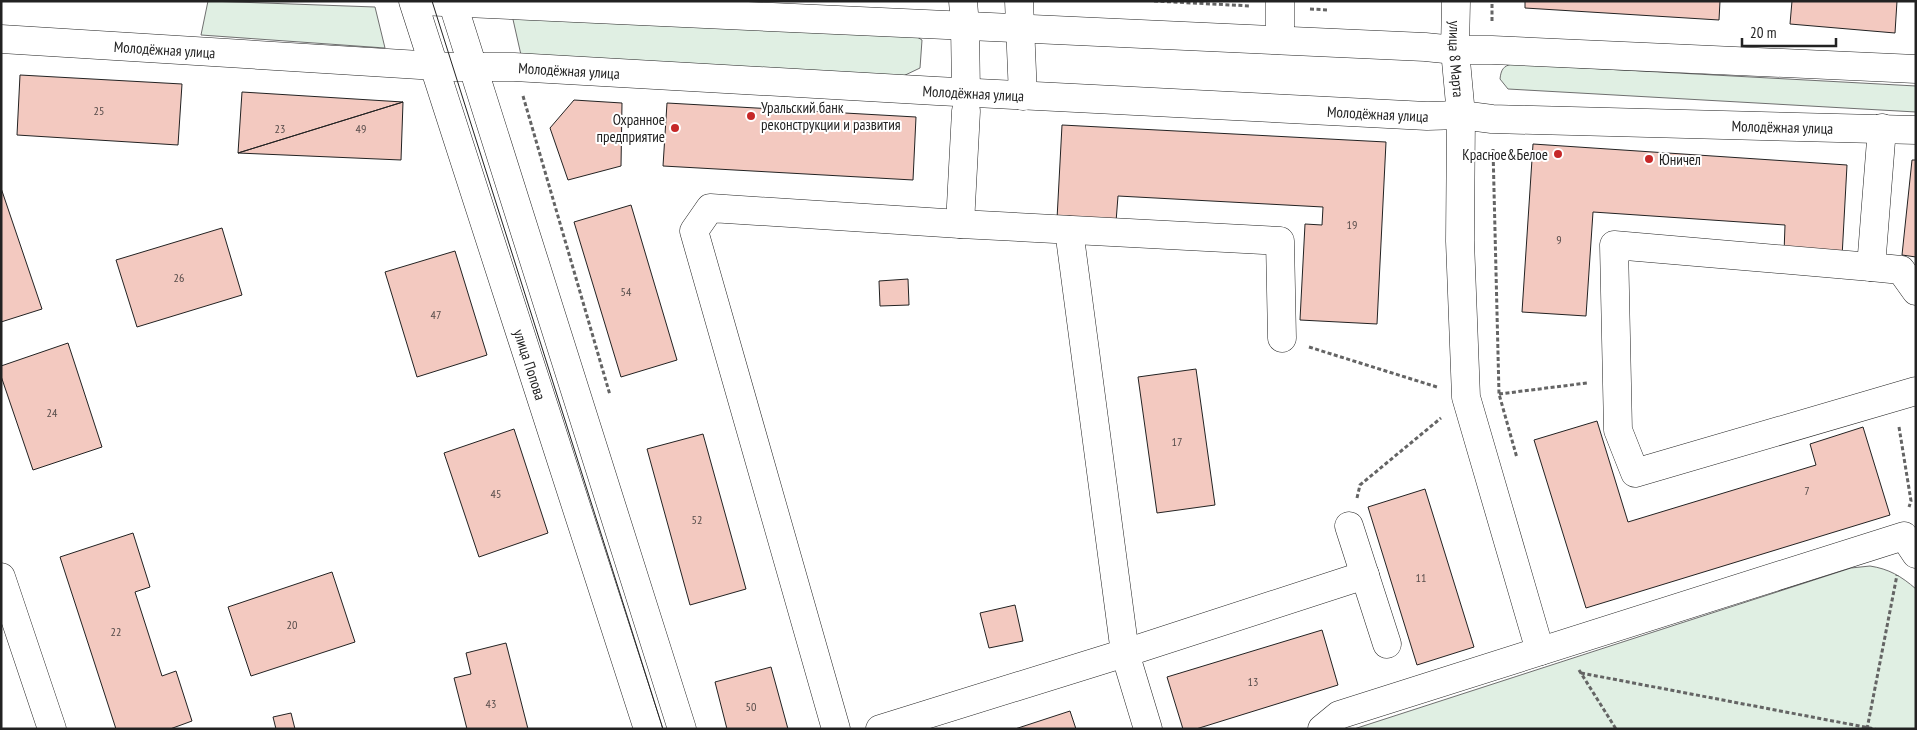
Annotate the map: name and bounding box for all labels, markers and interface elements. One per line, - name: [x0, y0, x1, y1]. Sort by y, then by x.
- scale bar: [1742, 15, 1836, 47]
- street label: улица 8 Марта: [1445, 20, 1469, 98]
- text: 20 m: [1750, 23, 1776, 42]
- street label: Молодёжная улица: [113, 37, 216, 62]
- street label: Молодёжная улица: [518, 58, 620, 82]
- street label: Молодёжная улица: [922, 81, 1025, 105]
- place label: Уральский банк реконструкции и развития: [761, 98, 901, 134]
- street label: Молодёжная улица: [1327, 101, 1429, 126]
- house number: 25: [94, 103, 104, 118]
- place label: Охранное предприятие: [597, 110, 665, 146]
- marker: Уральский банк реконструкции и развития: [745, 110, 757, 122]
- street label: Молодёжная улица: [1731, 116, 1834, 137]
- house number: 23: [275, 121, 285, 136]
- house number: 49: [356, 121, 366, 136]
- marker: Охранное предприятие: [669, 122, 681, 134]
- place label: Красное&Белое: [1462, 145, 1548, 164]
- marker: Красное&Белое: [1552, 148, 1564, 160]
- place label: Юничел: [1659, 150, 1701, 169]
- marker: Юничел: [1643, 153, 1655, 165]
- house number: 19: [1347, 217, 1357, 232]
- house number: 9: [1556, 232, 1562, 247]
- house number: 26: [174, 270, 184, 285]
- house number: 54: [621, 284, 632, 299]
- house number: 47: [431, 307, 441, 322]
- street label: улица Попова: [510, 327, 551, 402]
- house number: 24: [47, 405, 58, 420]
- house number: 17: [1172, 434, 1182, 449]
- house number: 7: [1804, 483, 1810, 498]
- house number: 45: [491, 486, 501, 501]
- house number: 52: [692, 512, 702, 527]
- house number: 11: [1416, 570, 1426, 585]
- house number: 20: [287, 617, 297, 632]
- house number: 22: [111, 624, 121, 639]
- house number: 13: [1248, 674, 1258, 689]
- house number: 43: [486, 696, 496, 711]
- house number: 50: [746, 699, 756, 714]

